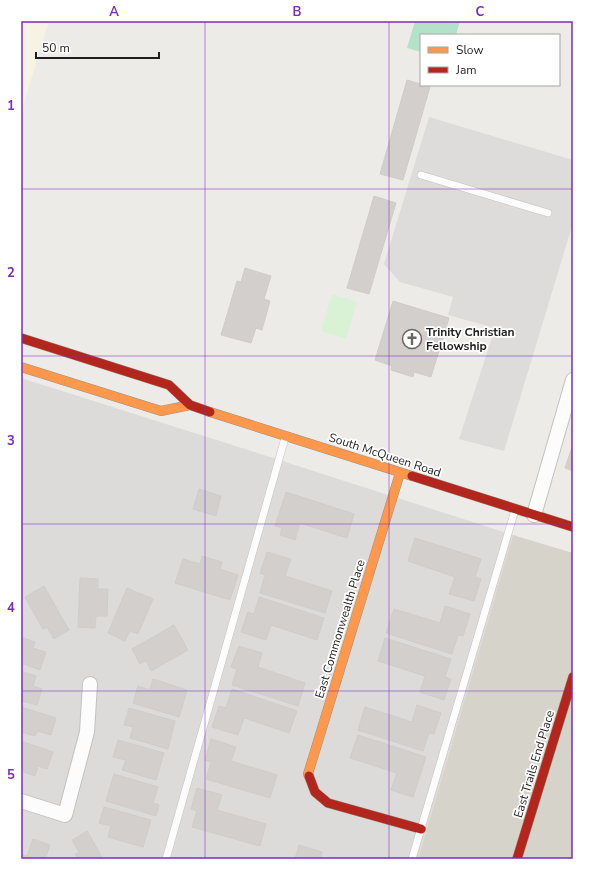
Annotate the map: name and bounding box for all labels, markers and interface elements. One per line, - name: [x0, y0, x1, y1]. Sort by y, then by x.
- text: A: [109, 3, 119, 21]
- text: B: [293, 3, 302, 21]
- text: C: [476, 3, 485, 21]
- scale bar: [36, 34, 159, 60]
- legend: [420, 34, 560, 86]
- text: 50 m: [42, 40, 70, 56]
- text: Slow: [456, 42, 484, 58]
- text: Jam: [455, 62, 477, 78]
- text: 1: [7, 97, 15, 115]
- text: 2: [7, 264, 15, 282]
- place label: Trinity Christian Fellowship: [426, 324, 515, 354]
- church icon: Trinity Christian Fellowship: [401, 328, 423, 350]
- street label: South McQueen Road: [327, 429, 443, 481]
- text: 3: [7, 432, 15, 450]
- street label: East Commonwealth Place: [311, 558, 369, 700]
- text: 4: [7, 599, 15, 617]
- street label: East Trails End Place: [510, 708, 558, 820]
- text: 5: [7, 766, 15, 784]

